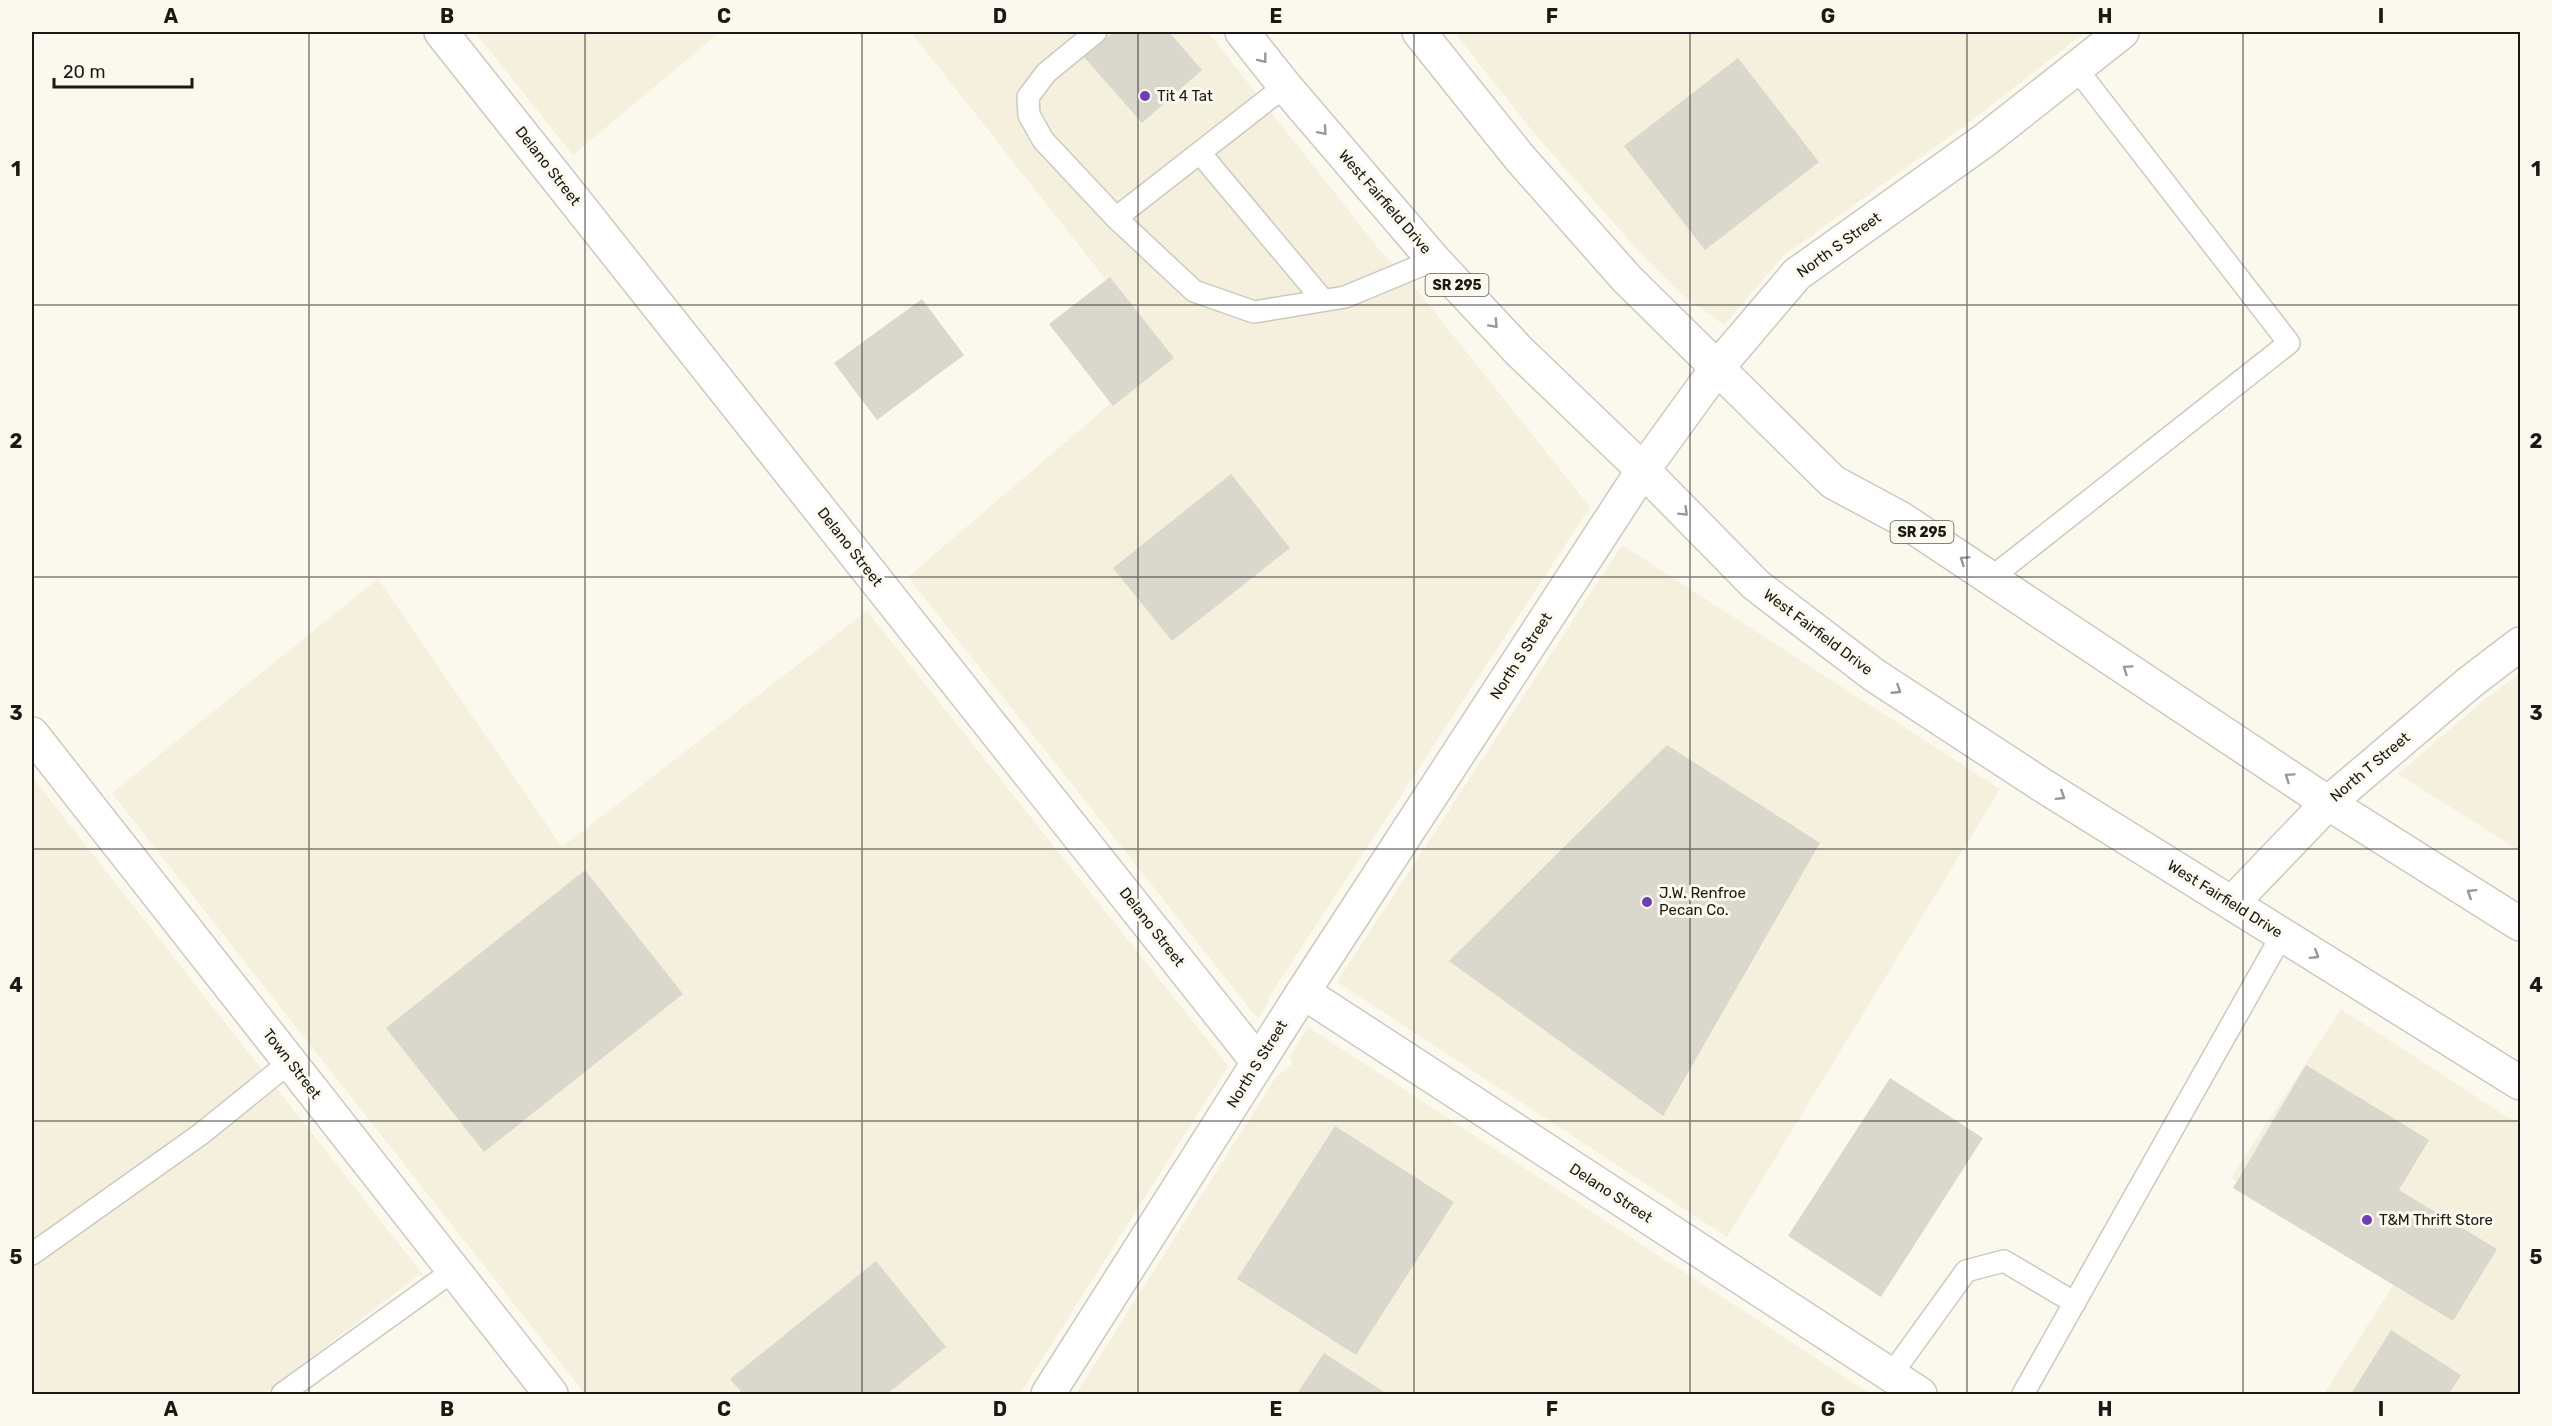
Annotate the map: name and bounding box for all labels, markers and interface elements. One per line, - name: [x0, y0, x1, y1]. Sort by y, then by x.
- text: A: [164, 4, 179, 28]
- text: B: [440, 4, 454, 28]
- text: C: [717, 4, 731, 28]
- text: D: [993, 4, 1007, 28]
- text: E: [1270, 4, 1282, 28]
- text: F: [1546, 4, 1558, 28]
- text: G: [1821, 4, 1835, 28]
- text: H: [2098, 4, 2112, 28]
- text: I: [2378, 4, 2384, 28]
- scale bar: [54, 51, 192, 89]
- one-way arrow: [1256, 52, 1267, 63]
- text: 20 m: [63, 61, 105, 83]
- place label: Tit 4 Tat: [1157, 87, 1213, 105]
- marker: Tit 4 Tat: [1138, 89, 1152, 103]
- street label: Delano Street: [512, 123, 585, 209]
- one-way arrow: [1316, 124, 1327, 135]
- street label: West Fairfield Drive: [1335, 146, 1435, 258]
- text: 1: [11, 157, 21, 181]
- text: 1: [2531, 157, 2541, 181]
- street label: North S Street: [1793, 208, 1885, 282]
- road number: SR 295: [1426, 274, 1488, 296]
- one-way arrow: [1487, 317, 1498, 328]
- text: 2: [10, 429, 23, 453]
- text: 2: [2530, 429, 2543, 453]
- street label: Delano Street: [814, 504, 887, 590]
- one-way arrow: [1676, 504, 1687, 515]
- road number: SR 295: [1890, 521, 1954, 543]
- one-way arrow: [1960, 557, 1971, 568]
- street label: West Fairfield Drive: [1760, 585, 1876, 679]
- street label: North S Street: [1486, 609, 1556, 703]
- one-way arrow: [2122, 665, 2133, 676]
- one-way arrow: [1890, 683, 1901, 694]
- text: 3: [9, 701, 23, 725]
- text: 3: [2529, 701, 2543, 725]
- street label: North T Street: [2327, 728, 2414, 806]
- one-way arrow: [2285, 773, 2296, 784]
- one-way arrow: [2054, 789, 2065, 800]
- street label: West Fairfield Drive: [2164, 856, 2286, 942]
- street label: Delano Street: [1116, 884, 1189, 970]
- place label: J.W. Renfroe Pecan Co.: [1659, 884, 1746, 919]
- one-way arrow: [2467, 889, 2478, 900]
- marker: J.W. Renfroe Pecan Co.: [1640, 895, 1654, 909]
- one-way arrow: [2309, 948, 2319, 960]
- text: 4: [9, 973, 23, 997]
- text: 4: [2529, 973, 2543, 997]
- street label: North S Street: [1223, 1017, 1291, 1111]
- street label: Town Street: [259, 1025, 325, 1103]
- street label: Delano Street: [1566, 1159, 1656, 1227]
- place label: T&M Thrift Store: [2379, 1211, 2493, 1229]
- marker: T&M Thrift Store: [2360, 1213, 2374, 1227]
- text: 5: [10, 1245, 23, 1269]
- text: 5: [2530, 1245, 2543, 1269]
- text: A: [164, 1397, 179, 1421]
- text: B: [440, 1397, 454, 1421]
- text: C: [717, 1397, 731, 1421]
- text: D: [993, 1397, 1007, 1421]
- text: E: [1270, 1397, 1282, 1421]
- text: F: [1546, 1397, 1558, 1421]
- text: G: [1821, 1397, 1835, 1421]
- text: H: [2098, 1397, 2112, 1421]
- text: I: [2378, 1397, 2384, 1421]

